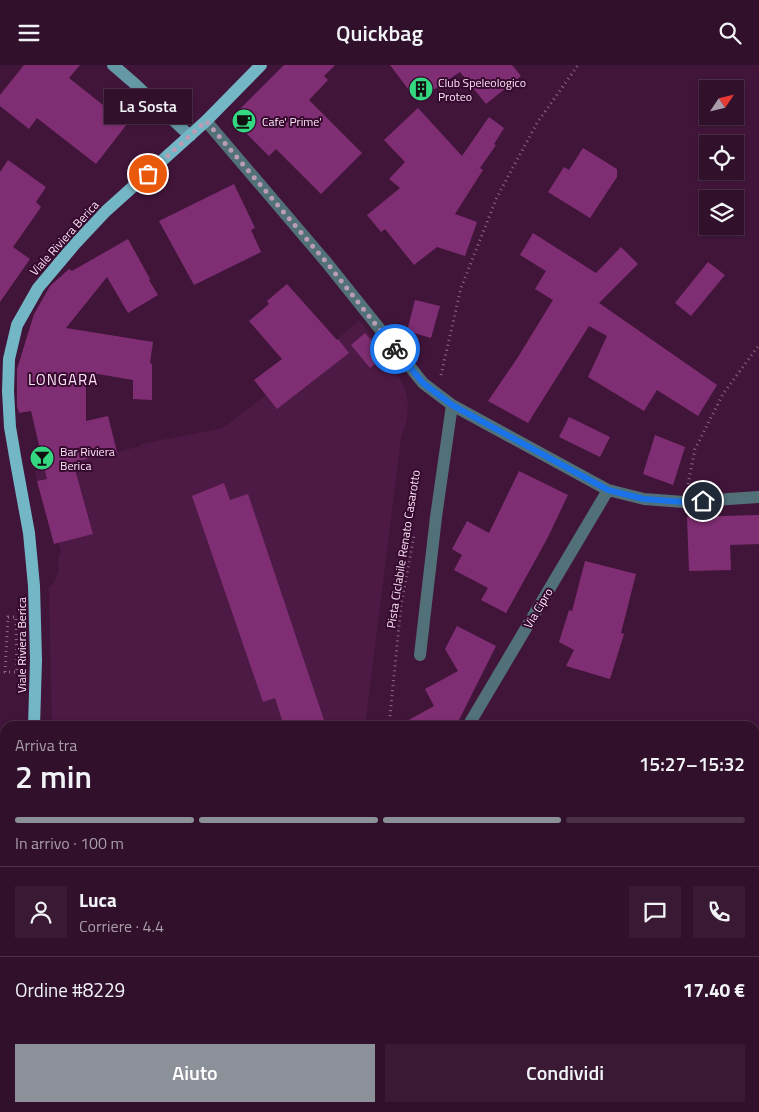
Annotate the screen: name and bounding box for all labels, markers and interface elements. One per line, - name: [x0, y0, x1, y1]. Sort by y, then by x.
- text: Quickbag: [336, 16, 423, 50]
- icon: menu: [15, 19, 43, 47]
- icon: search: [716, 19, 744, 47]
- place label: Club Speleologico Proteo: [438, 73, 526, 106]
- building icon: Club Speleologico Proteo: [408, 76, 434, 102]
- north arrow: [699, 80, 744, 125]
- map controls: [699, 80, 744, 235]
- callout: La Sosta: [104, 89, 192, 124]
- text: La Sosta: [119, 94, 177, 118]
- cafe icon: Cafe' Prime': [231, 108, 257, 134]
- place label: Cafe' Prime': [262, 112, 322, 131]
- button: locate: [699, 135, 744, 180]
- pin: [127, 153, 169, 195]
- icon: bag: [134, 160, 162, 188]
- button: layers: [699, 190, 744, 235]
- street label: Viale Riviera Berica: [25, 196, 103, 280]
- courier: [370, 324, 420, 374]
- icon: bike: [381, 335, 409, 363]
- district label: LONGARA: [28, 368, 98, 391]
- place label: Bar Riviera Berica: [60, 442, 115, 475]
- bar icon: Bar Riviera Berica: [29, 445, 55, 471]
- street label: Pista Ciclabile Renato Casarotto: [381, 469, 425, 629]
- pin: [682, 480, 724, 522]
- icon: home: [689, 487, 717, 515]
- street label: Via Cipro: [518, 584, 558, 632]
- street label: Viale Riviera Berica: [12, 597, 31, 693]
- text: Arriva tra: [15, 733, 77, 757]
- text: 15:27–15:32: [639, 749, 745, 778]
- text: 2 min: [15, 752, 92, 800]
- text: In arrivo · 100 m: [15, 831, 124, 855]
- text: Luca: [79, 885, 117, 914]
- button: person: [15, 886, 67, 938]
- button: chat: [629, 886, 681, 938]
- button: phone: [693, 886, 745, 938]
- text: Corriere · 4.4: [79, 914, 164, 938]
- text: Ordine #8229: [15, 975, 125, 1004]
- text: 17.40 €: [683, 975, 745, 1004]
- button: Aiuto: [15, 1044, 375, 1102]
- button: Condividi: [385, 1044, 745, 1102]

